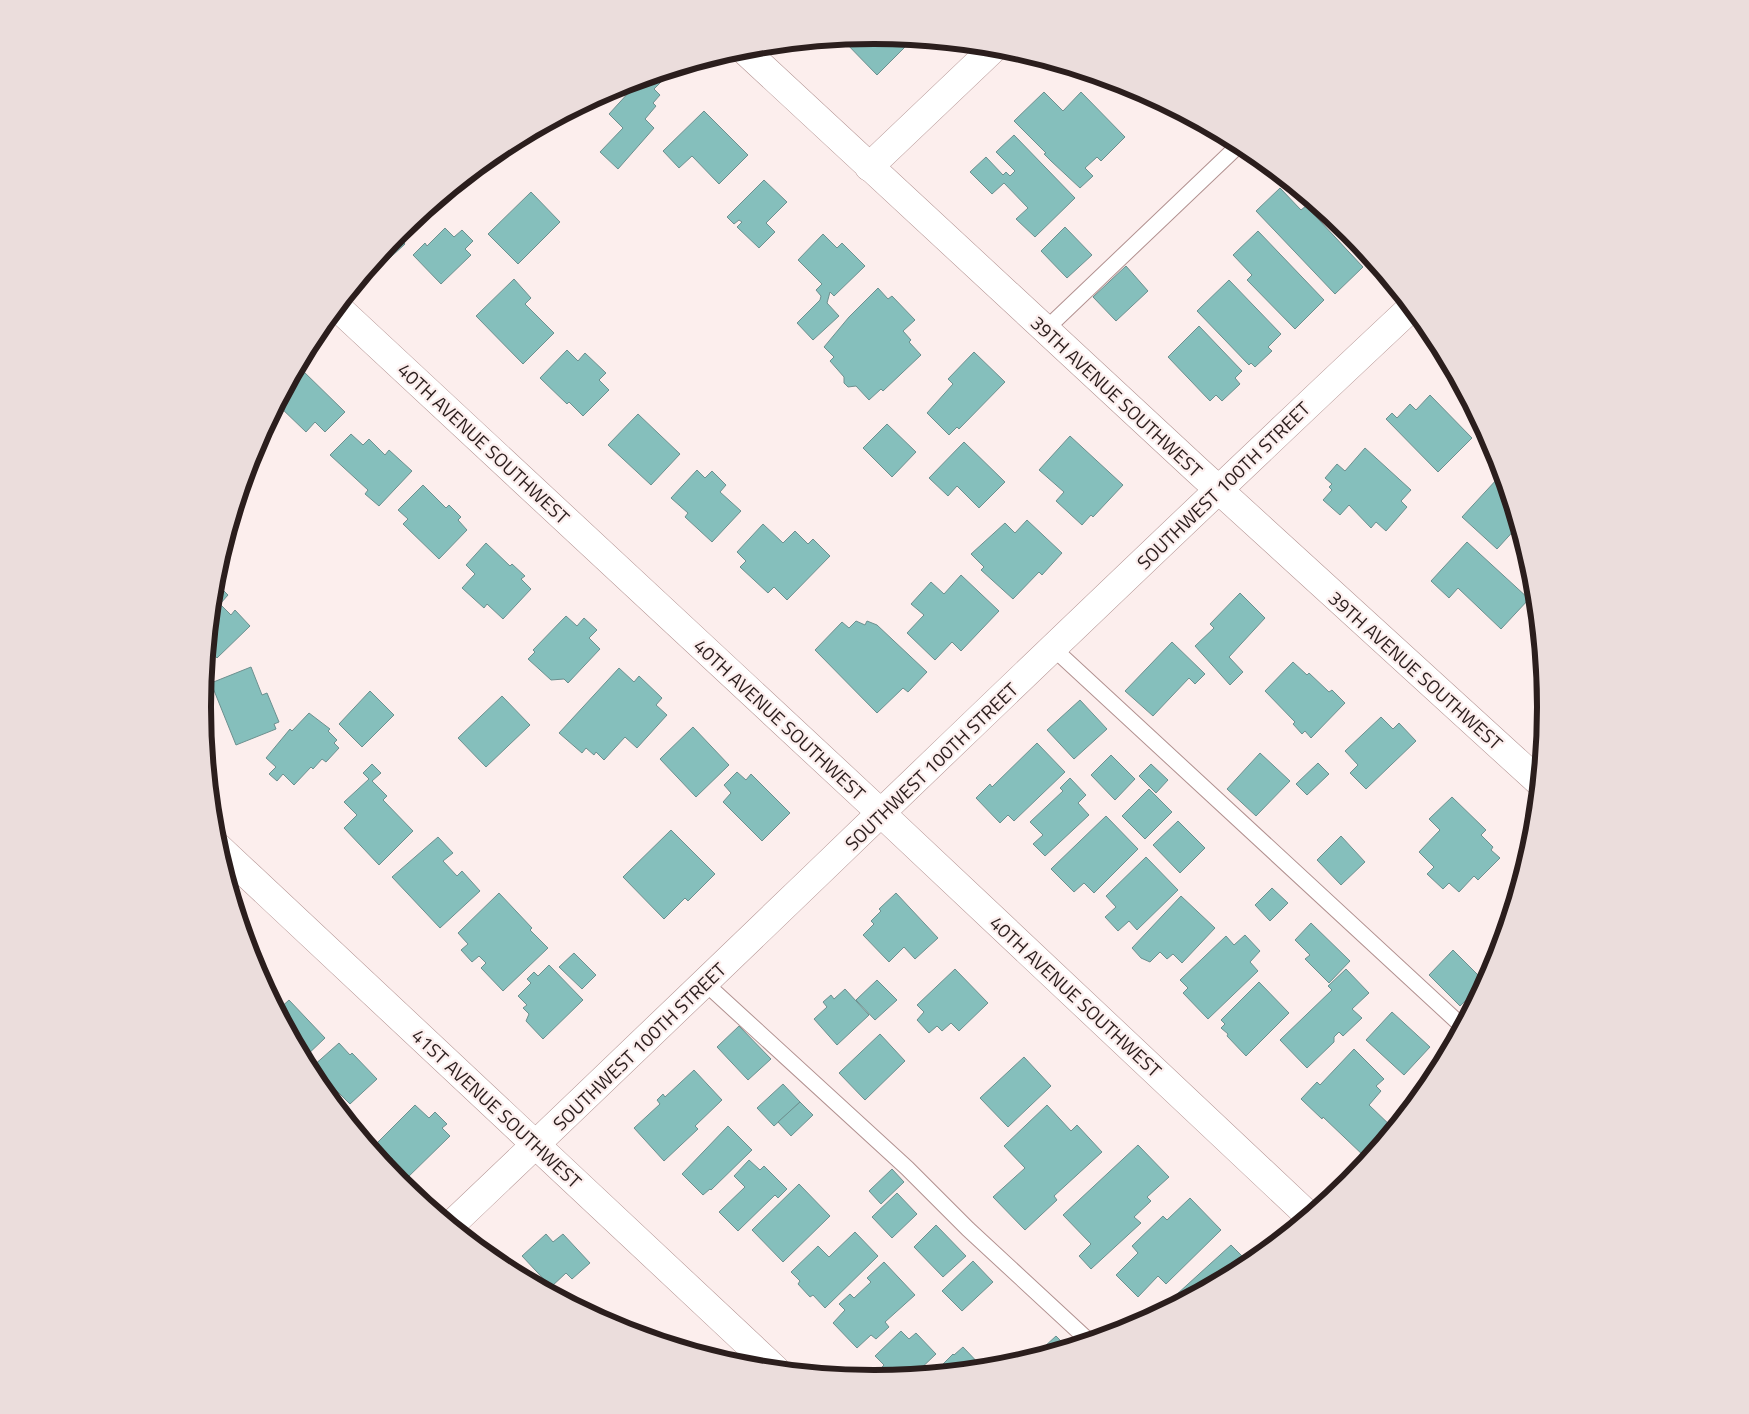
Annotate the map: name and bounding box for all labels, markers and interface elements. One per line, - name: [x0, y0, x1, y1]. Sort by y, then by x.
- street label: 39TH AVENUE SOUTHWEST: [1025, 308, 1209, 484]
- street label: 40TH AVENUE SOUTHWEST: [392, 355, 576, 531]
- street label: SOUTHWEST 100TH STREET: [1130, 394, 1316, 576]
- street label: 39TH AVENUE SOUTHWEST: [1322, 584, 1510, 756]
- street label: 40TH AVENUE SOUTHWEST: [688, 631, 872, 807]
- street label: SOUTHWEST 100TH STREET: [838, 675, 1024, 857]
- street label: 40TH AVENUE SOUTHWEST: [984, 908, 1168, 1084]
- street label: SOUTHWEST 100TH STREET: [546, 955, 732, 1137]
- street label: 41ST AVENUE SOUTHWEST: [405, 1021, 589, 1195]

